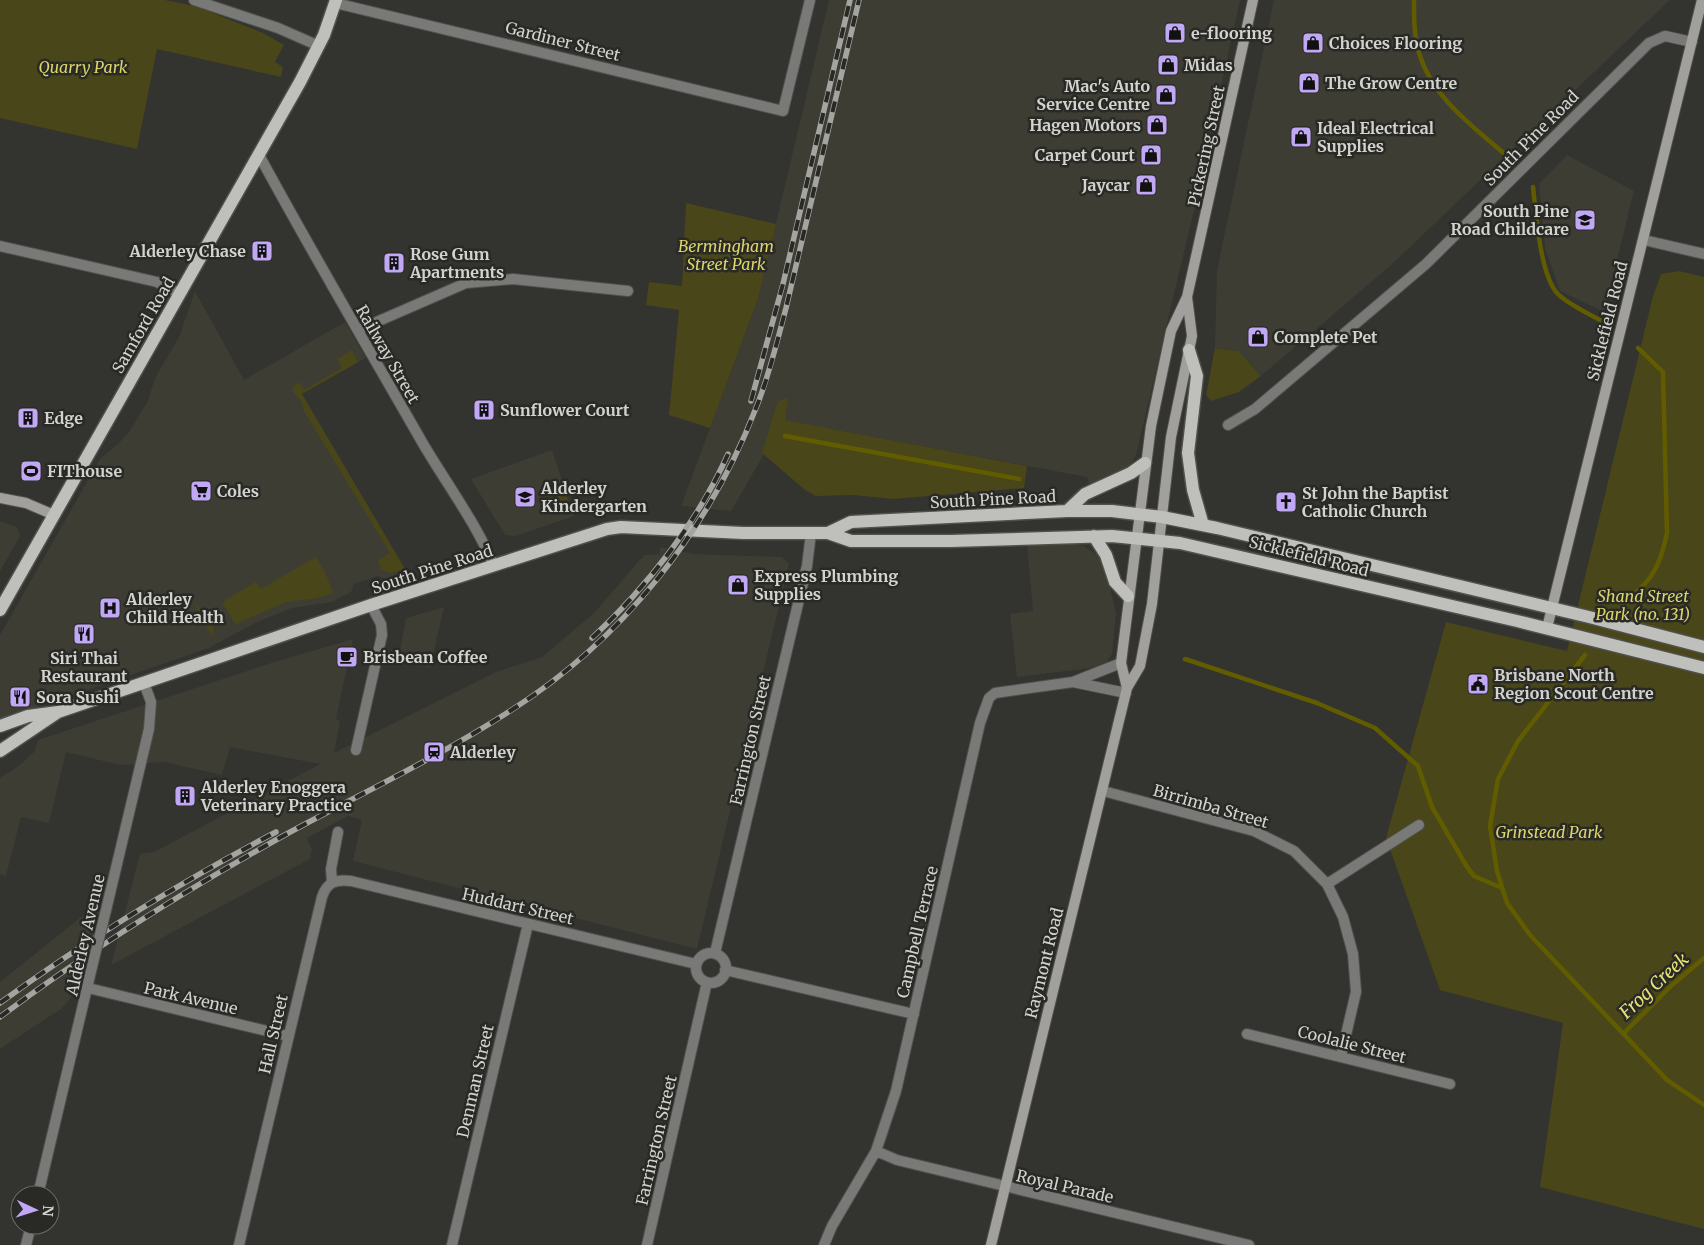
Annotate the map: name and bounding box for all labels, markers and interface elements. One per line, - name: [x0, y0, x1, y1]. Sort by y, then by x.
- street label: Gardiner Street: [504, 17, 623, 65]
- shop icon: e-flooring: [1163, 21, 1187, 45]
- place label: e-flooring: [1191, 23, 1272, 43]
- shop icon: Choices Flooring: [1301, 31, 1325, 55]
- place label: Choices Flooring: [1329, 33, 1462, 53]
- shop icon: Midas: [1156, 53, 1180, 77]
- place label: Midas: [1184, 55, 1233, 75]
- park label: Quarry Park: [38, 57, 128, 77]
- shop icon: The Grow Centre: [1297, 71, 1321, 95]
- place label: The Grow Centre: [1325, 73, 1458, 93]
- place label: Mac's Auto Service Centre: [1036, 76, 1150, 114]
- shop icon: Mac's Auto Service Centre: [1154, 83, 1178, 107]
- street label: Pickering Street: [1183, 83, 1229, 208]
- street label: South Pine Road: [1479, 86, 1583, 190]
- shop icon: Hagen Motors: [1145, 113, 1169, 137]
- place label: Hagen Motors: [1029, 115, 1141, 135]
- place label: Ideal Electrical Supplies: [1317, 118, 1434, 156]
- shop icon: Ideal Electrical Supplies: [1289, 125, 1313, 149]
- shop icon: Carpet Court: [1139, 143, 1163, 167]
- place label: Carpet Court: [1035, 145, 1136, 165]
- shop icon: Jaycar: [1134, 173, 1158, 197]
- place label: Jaycar: [1081, 175, 1131, 195]
- place label: South Pine Road Childcare: [1451, 201, 1569, 239]
- school or university icon: South Pine Road Childcare: [1573, 208, 1597, 232]
- park label: Bermingham Street Park: [678, 236, 774, 274]
- building icon: Alderley Chase: [250, 239, 274, 263]
- place label: Alderley Chase: [128, 241, 246, 261]
- place label: Rose Gum Apartments: [409, 244, 504, 282]
- building icon: Rose Gum Apartments: [382, 251, 406, 275]
- street label: Sicklefield Road: [1582, 259, 1632, 383]
- street label: Samford Road: [107, 273, 179, 377]
- street label: Railway Street: [352, 301, 425, 407]
- shop icon: Complete Pet: [1246, 325, 1270, 349]
- place label: Complete Pet: [1274, 327, 1378, 347]
- building icon: Sunflower Court: [472, 398, 496, 422]
- place label: Sunflower Court: [500, 400, 630, 420]
- building icon: Edge: [16, 406, 40, 430]
- place label: Edge: [44, 408, 83, 428]
- sports icon: FIThouse: [19, 459, 43, 483]
- place label: FIThouse: [47, 461, 122, 481]
- place label: Alderley Kindergarten: [540, 478, 647, 516]
- supermarket icon: Coles: [189, 479, 213, 503]
- place label: Coles: [217, 481, 259, 501]
- place label: St John the Baptist Catholic Church: [1302, 483, 1449, 521]
- school or university icon: Alderley Kindergarten: [513, 485, 537, 509]
- street label: South Pine Road: [929, 486, 1057, 512]
- church icon: St John the Baptist Catholic Church: [1274, 490, 1298, 514]
- street label: Sicklefield Road: [1247, 531, 1371, 581]
- street label: South Pine Road: [369, 540, 496, 598]
- place label: Express Plumbing Supplies: [754, 566, 898, 604]
- shop icon: Express Plumbing Supplies: [726, 573, 750, 597]
- park label: Shand Street Park (no. 131): [1596, 586, 1690, 624]
- place label: Alderley Child Health: [125, 589, 224, 627]
- hospital icon: Alderley Child Health: [98, 596, 122, 620]
- restaurant icon: Siri Thai Restaurant: [72, 622, 96, 646]
- cafe icon: Brisbean Coffee: [335, 645, 359, 669]
- place label: Brisbean Coffee: [363, 647, 488, 667]
- place label: Siri Thai Restaurant: [40, 648, 128, 686]
- place label: Brisbane North Region Scout Centre: [1494, 665, 1654, 703]
- street label: Farrington Street: [725, 672, 775, 807]
- public building icon: Brisbane North Region Scout Centre: [1466, 672, 1490, 696]
- restaurant icon: Sora Sushi: [8, 685, 32, 709]
- place label: Sora Sushi: [36, 687, 120, 707]
- station icon: Alderley: [422, 740, 446, 764]
- place label: Alderley: [449, 742, 516, 762]
- place label: Alderley Enoggera Veterinary Practice: [200, 777, 352, 815]
- street label: Birrimba Street: [1151, 780, 1272, 832]
- building icon: Alderley Enoggera Veterinary Practice: [173, 784, 197, 808]
- park label: Grinstead Park: [1496, 822, 1603, 842]
- street label: Campbell Terrace: [892, 864, 942, 1000]
- street label: Alderley Avenue: [61, 872, 109, 999]
- street label: Huddart Street: [460, 883, 576, 929]
- street label: Raymont Road: [1021, 905, 1067, 1020]
- water label: Frog Creek: [1613, 948, 1693, 1024]
- street label: Park Avenue: [142, 978, 240, 1018]
- street label: Hall Street: [254, 992, 292, 1076]
- street label: Coolalie Street: [1296, 1021, 1409, 1067]
- street label: Denman Street: [452, 1022, 498, 1140]
- street label: Farrington Street: [631, 1072, 681, 1207]
- street label: Royal Parade: [1014, 1165, 1116, 1207]
- north arrow: [10, 1185, 60, 1235]
- text: N: [39, 1205, 57, 1217]

